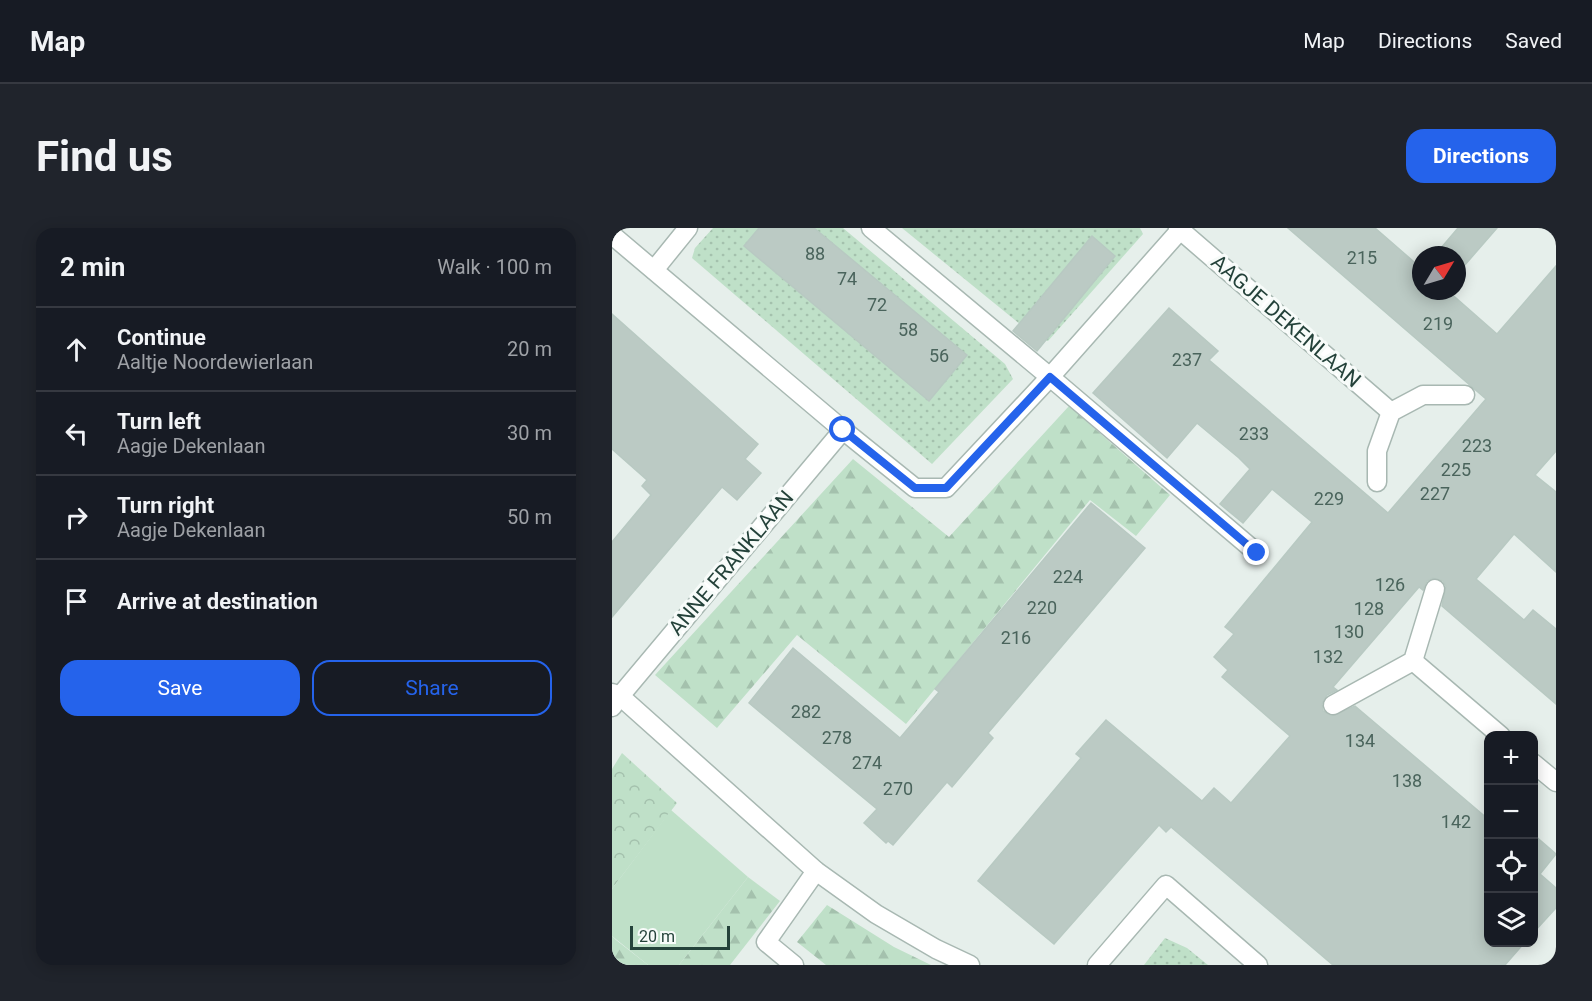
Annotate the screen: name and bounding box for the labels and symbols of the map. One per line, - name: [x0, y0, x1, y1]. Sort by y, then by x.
- house number: 88: [805, 243, 825, 264]
- north arrow: [1412, 246, 1466, 300]
- house number: 215: [1347, 247, 1377, 268]
- street label: AAGJE DEKENLAAN: [1206, 250, 1366, 392]
- house number: 74: [837, 268, 857, 289]
- house number: 72: [867, 294, 887, 315]
- house number: 219: [1423, 313, 1453, 334]
- house number: 58: [898, 319, 918, 340]
- house number: 56: [929, 345, 949, 366]
- house number: 237: [1172, 349, 1202, 370]
- route start: [829, 416, 855, 442]
- house number: 233: [1239, 423, 1269, 444]
- house number: 223: [1462, 435, 1492, 456]
- house number: 225: [1441, 459, 1471, 480]
- house number: 227: [1420, 483, 1450, 504]
- street label: ANNE FRANKLAAN: [664, 486, 798, 640]
- house number: 229: [1314, 488, 1344, 509]
- route end: [1243, 539, 1269, 565]
- house number: 224: [1053, 566, 1083, 587]
- house number: 126: [1375, 574, 1405, 595]
- house number: 220: [1027, 597, 1057, 618]
- house number: 128: [1354, 598, 1384, 619]
- house number: 130: [1334, 621, 1364, 642]
- house number: 216: [1001, 627, 1031, 648]
- house number: 132: [1313, 646, 1343, 667]
- house number: 282: [791, 701, 821, 722]
- house number: 278: [822, 727, 852, 748]
- house number: 134: [1345, 730, 1375, 751]
- house number: 274: [852, 752, 882, 773]
- house number: 138: [1392, 770, 1422, 791]
- house number: 270: [883, 778, 913, 799]
- house number: 142: [1441, 811, 1471, 832]
- scale bar: [630, 923, 730, 950]

